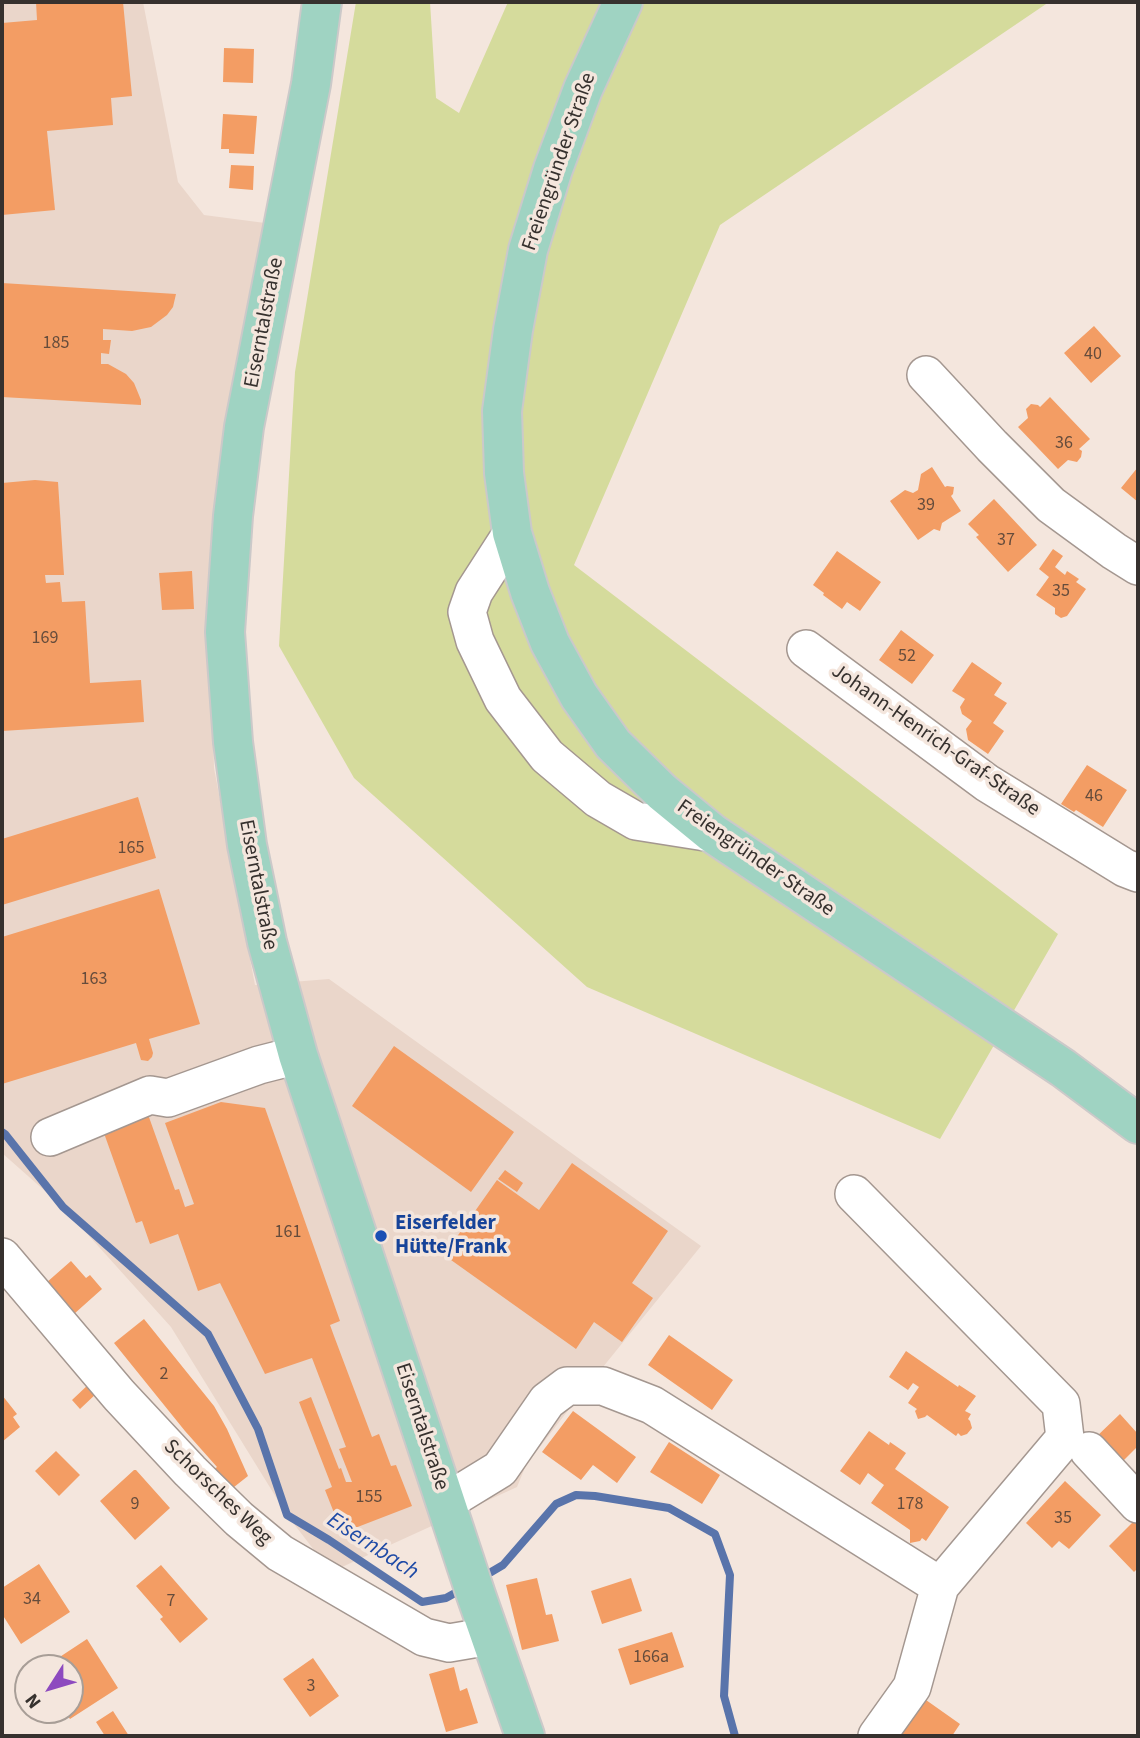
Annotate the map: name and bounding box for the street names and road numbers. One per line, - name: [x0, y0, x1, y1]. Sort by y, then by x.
- street label: Freiengründer Straße: [518, 70, 602, 254]
- street label: Eiserntalstraße: [240, 256, 290, 390]
- street label: Johann-Henrich-Graf-Straße: [826, 659, 1044, 823]
- street label: Freiengründer Straße: [671, 795, 839, 923]
- street label: Eiserntalstraße: [232, 818, 282, 952]
- street label: Eiserntalstraße: [389, 1360, 453, 1494]
- street label: Schorsches Weg: [157, 1435, 277, 1551]

